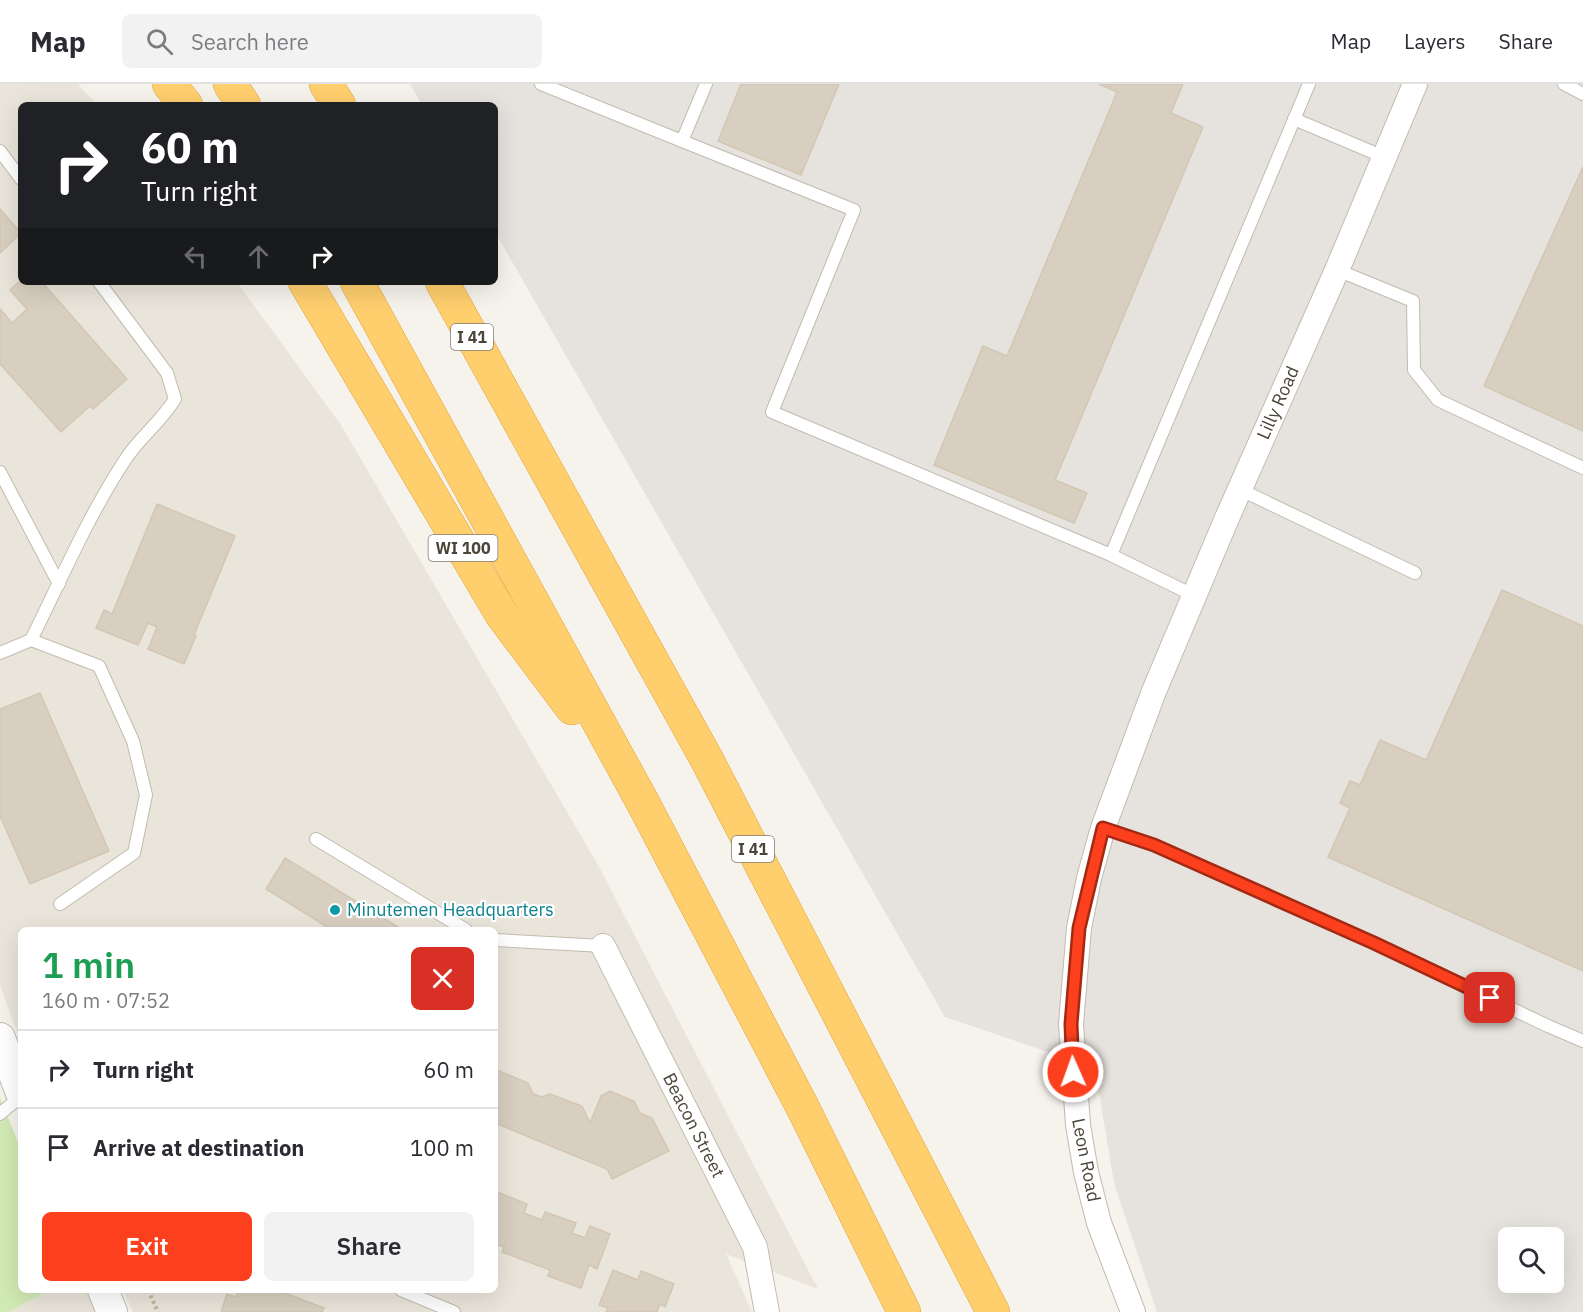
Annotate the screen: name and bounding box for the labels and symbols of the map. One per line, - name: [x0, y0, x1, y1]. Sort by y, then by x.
- road number: I 41: [451, 324, 493, 350]
- street label: Lilly Road: [1251, 362, 1304, 443]
- road number: WI 100: [428, 535, 498, 561]
- road number: I 41: [732, 836, 774, 862]
- place label: Minutemen Headquarters: [347, 898, 554, 921]
- marker: Minutemen Headquarters: [328, 903, 342, 917]
- pin: [1464, 972, 1515, 1023]
- position arrow: [1041, 1040, 1105, 1104]
- street label: Beacon Street: [658, 1069, 730, 1181]
- street label: Leon Road: [1067, 1116, 1106, 1204]

